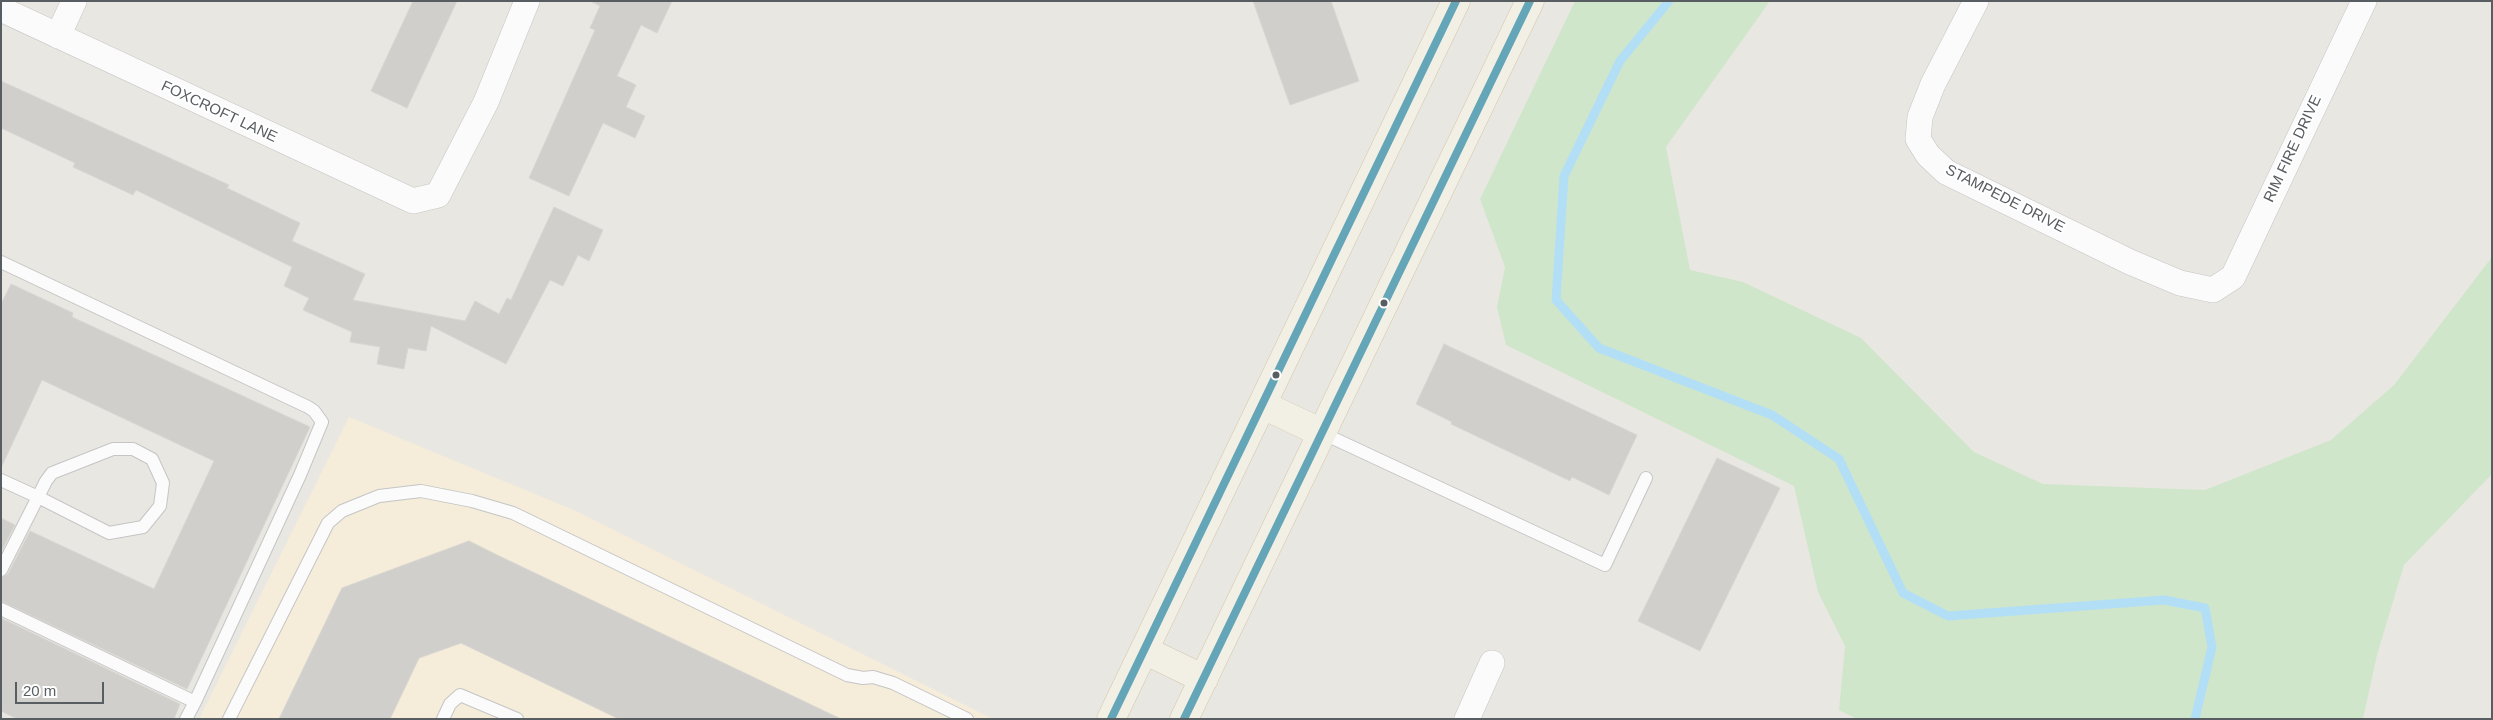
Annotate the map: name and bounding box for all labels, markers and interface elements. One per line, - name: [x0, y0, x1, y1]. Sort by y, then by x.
- street label: FOXCROFT LANE: [158, 77, 280, 147]
- street label: RIM FIRE DRIVE: [2260, 93, 2326, 205]
- street label: STAMPEDE DRIVE: [1942, 161, 2068, 237]
- unlabelled marker: [1379, 298, 1389, 308]
- unlabelled marker: [1271, 370, 1281, 380]
- scale bar: [18, 672, 106, 704]
- text: 20 m: [23, 682, 56, 699]

